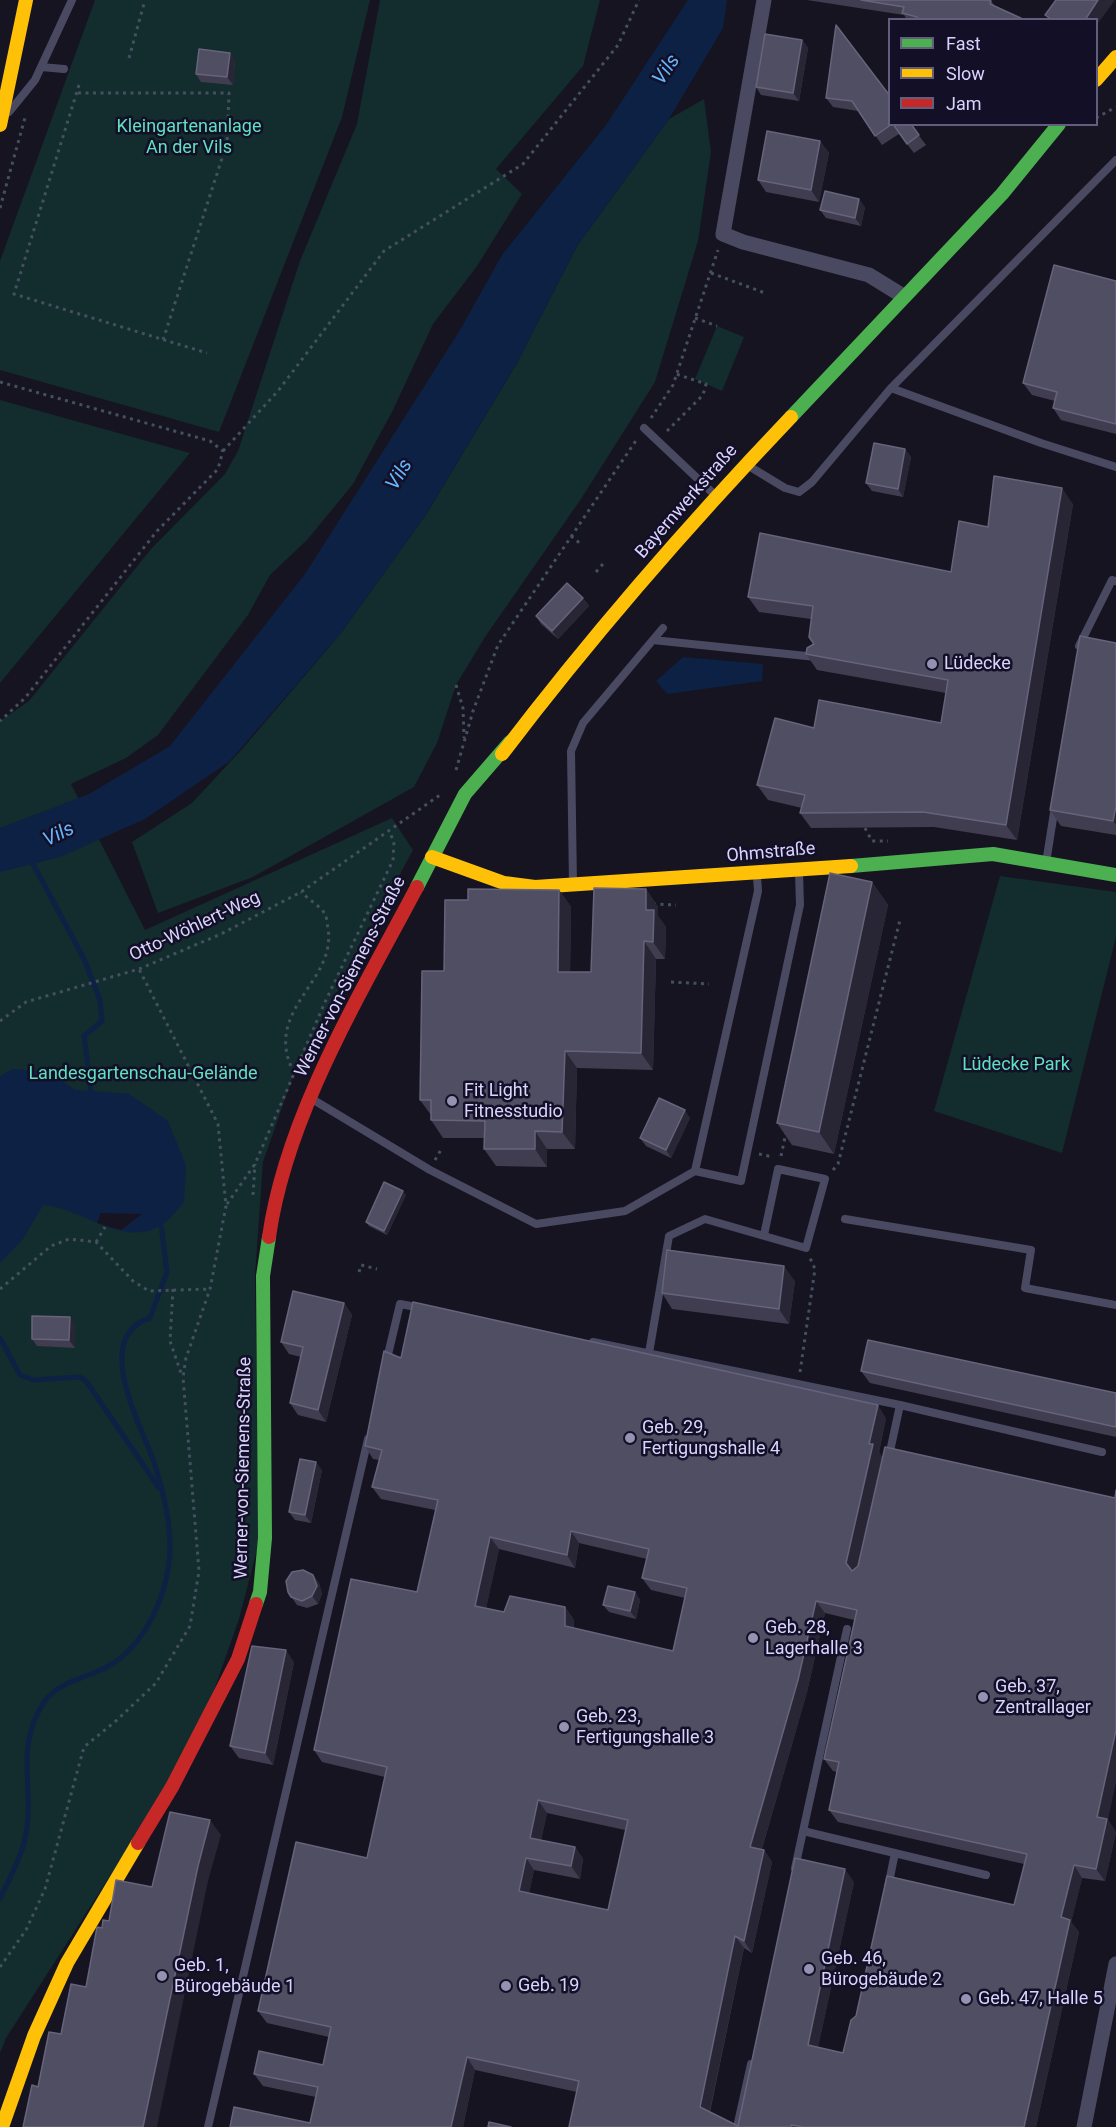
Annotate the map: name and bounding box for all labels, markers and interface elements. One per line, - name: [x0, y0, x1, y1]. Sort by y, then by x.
- legend: [888, 18, 1098, 126]
- text: Fast: [946, 33, 981, 54]
- water label: Vils: [648, 50, 686, 90]
- text: Slow: [946, 63, 985, 84]
- text: Jam: [946, 93, 982, 114]
- park label: Kleingartenanlage An der Vils: [117, 116, 261, 158]
- street label: Bayernwerkstraße: [632, 441, 742, 563]
- water label: Vils: [382, 455, 418, 495]
- place label: Lüdecke: [944, 653, 1011, 675]
- marker: Lüdecke: [925, 657, 939, 671]
- water label: Vils: [39, 817, 79, 853]
- street label: Ohmstraße: [726, 838, 816, 868]
- street label: Werner-von-Siemens-Straße: [291, 873, 411, 1081]
- street label: Otto-Wöhlert-Weg: [126, 887, 264, 967]
- park label: Lüdecke Park: [962, 1054, 1070, 1076]
- park label: Landesgartenschau-Gelände: [28, 1063, 258, 1085]
- place label: Fit Light Fitnesstudio: [464, 1080, 563, 1122]
- marker: Fit Light Fitnesstudio: [445, 1094, 459, 1108]
- street label: Werner-von-Siemens-Straße: [231, 1357, 257, 1579]
- place label: Geb. 29, Fertigungshalle 4: [642, 1417, 780, 1460]
- marker: Geb. 29, Fertigungshalle 4: [623, 1431, 637, 1445]
- place label: Geb. 28, Lagerhalle 3: [765, 1617, 863, 1660]
- marker: Geb. 28, Lagerhalle 3: [746, 1631, 760, 1645]
- place label: Geb. 37, Zentrallager: [995, 1676, 1091, 1718]
- marker: Geb. 37, Zentrallager: [976, 1690, 990, 1704]
- place label: Geb. 23, Fertigungshalle 3: [576, 1706, 714, 1748]
- marker: Geb. 23, Fertigungshalle 3: [557, 1720, 571, 1734]
- place label: Geb. 46, Bürogebäude 2: [821, 1948, 942, 1990]
- place label: Geb. 1, Bürogebäude 1: [174, 1955, 295, 1998]
- marker: Geb. 46, Bürogebäude 2: [802, 1962, 816, 1976]
- marker: Geb. 1, Bürogebäude 1: [155, 1969, 169, 1983]
- place label: Geb. 19: [518, 1975, 579, 1997]
- marker: Geb. 19: [499, 1979, 513, 1993]
- place label: Geb. 47, Halle 5: [978, 1988, 1103, 2010]
- marker: Geb. 47, Halle 5: [959, 1992, 973, 2006]

